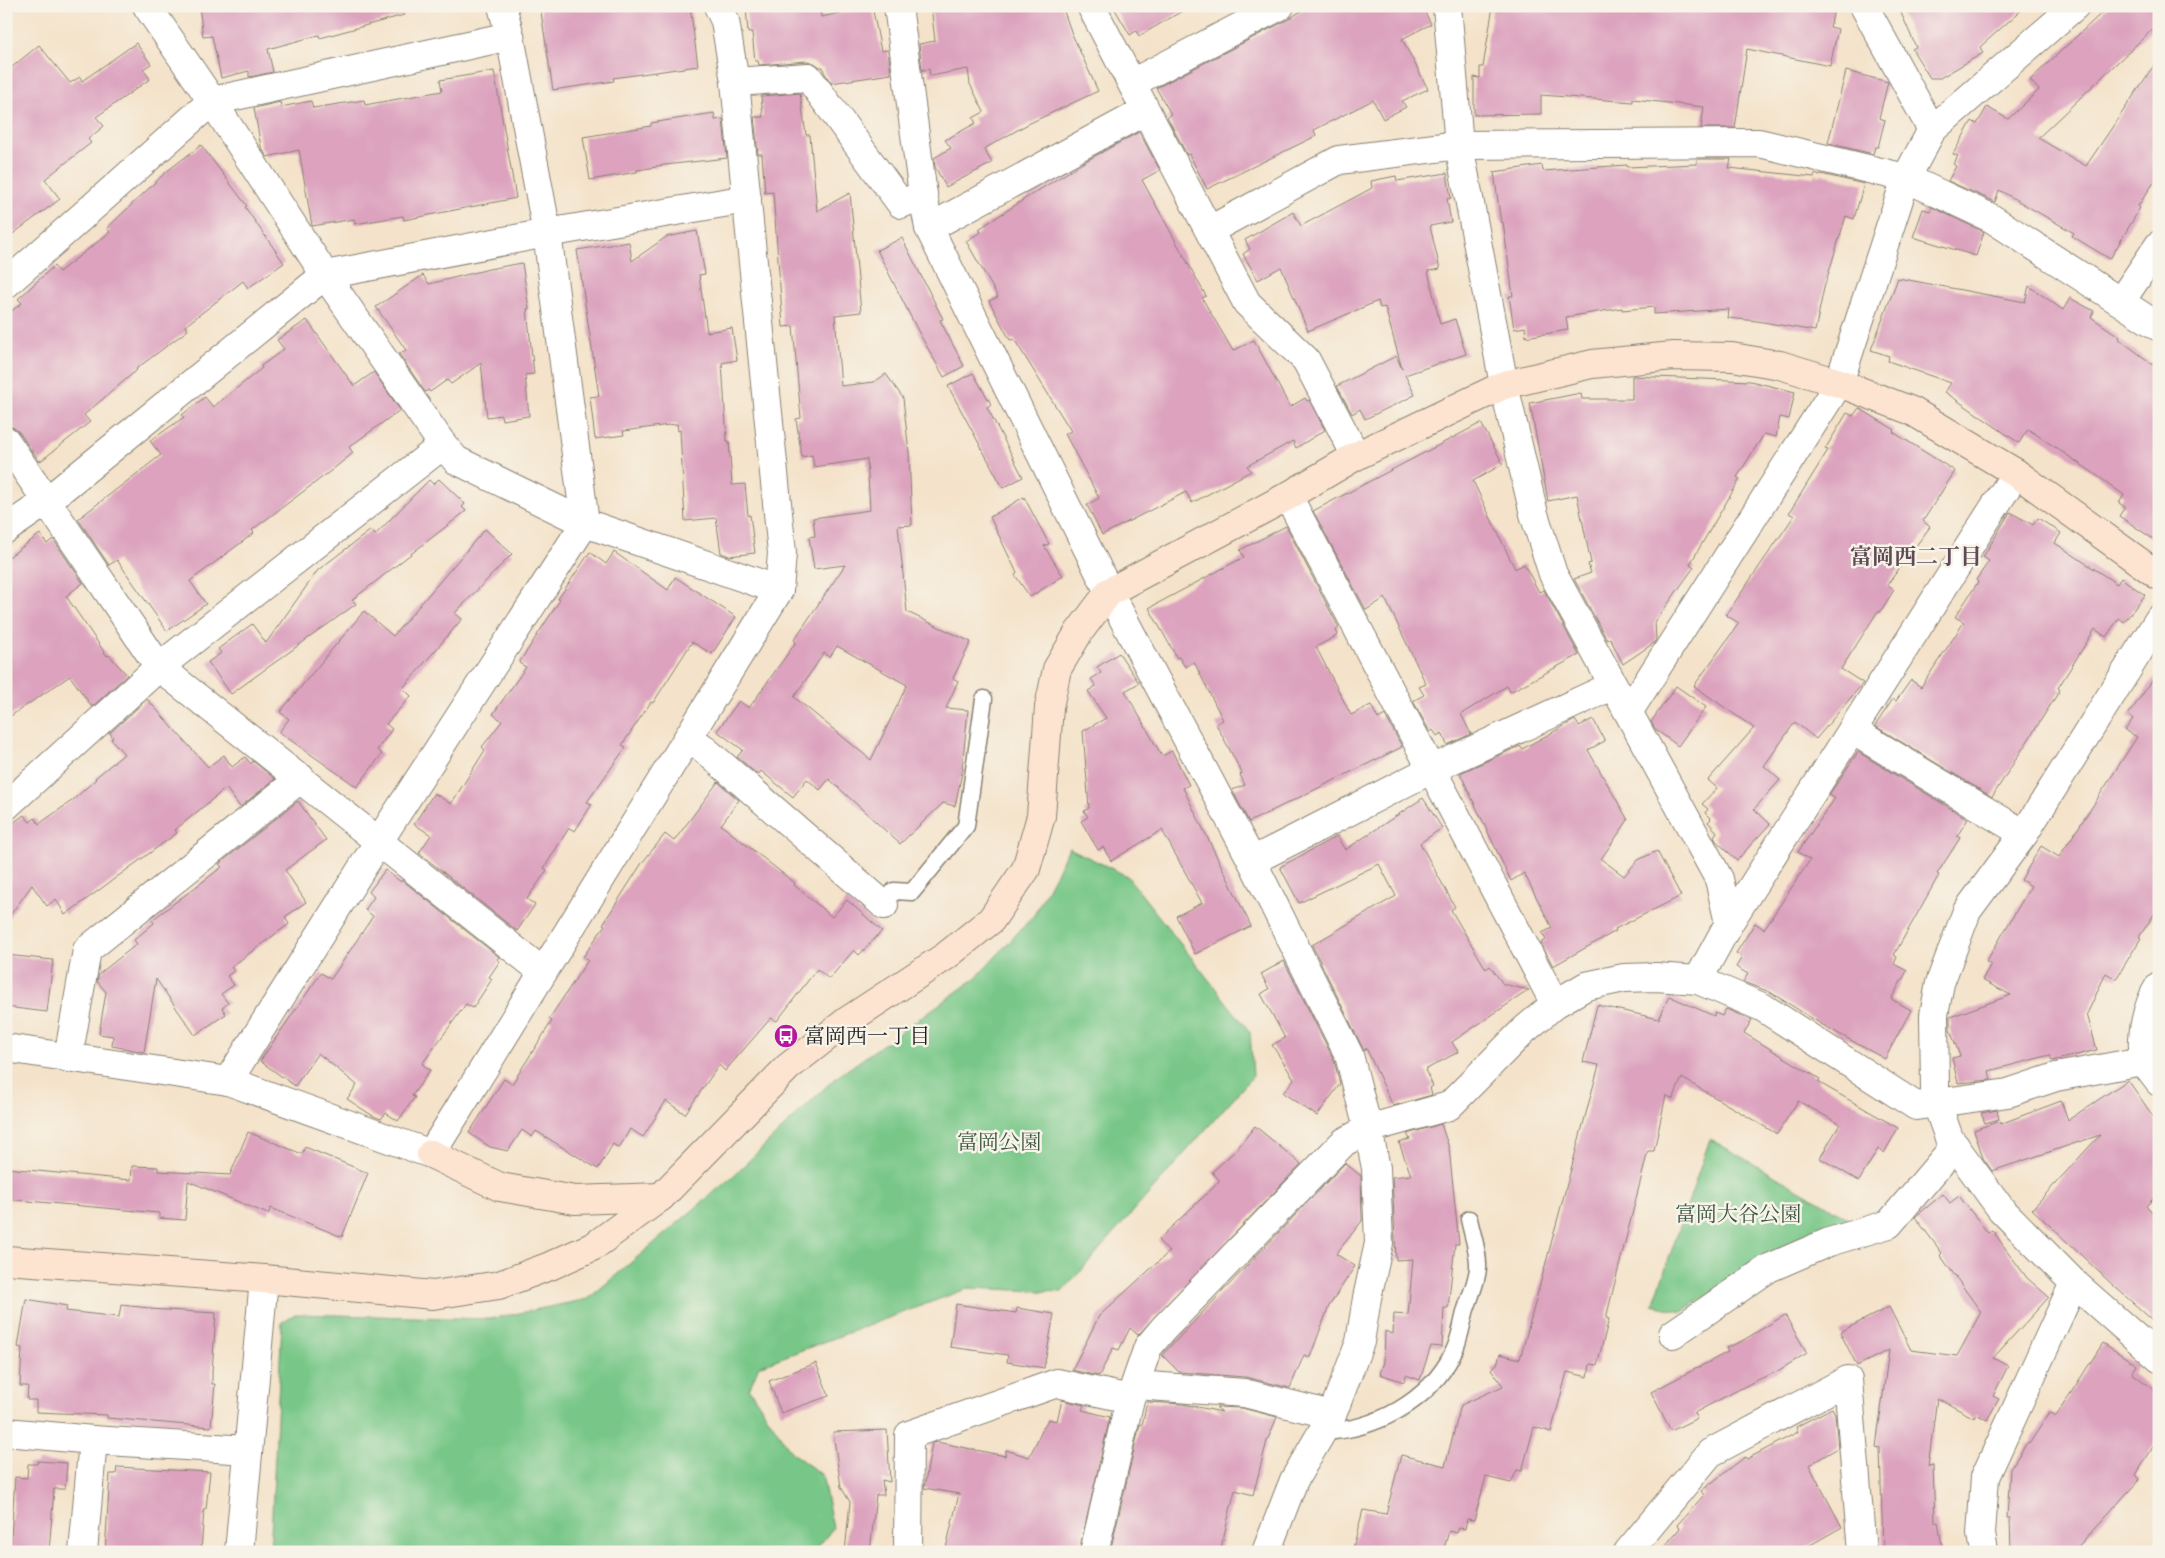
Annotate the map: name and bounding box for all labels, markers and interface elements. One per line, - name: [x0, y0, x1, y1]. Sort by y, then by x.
- district label: 富岡西二丁目: [1850, 544, 1982, 571]
- bus stop icon: 富岡西一丁目: [773, 1023, 799, 1049]
- place label: 富岡西一丁目: [804, 1024, 930, 1050]
- park label: 富岡公園: [957, 1130, 1041, 1156]
- park label: 富岡大谷公園: [1675, 1202, 1801, 1228]

